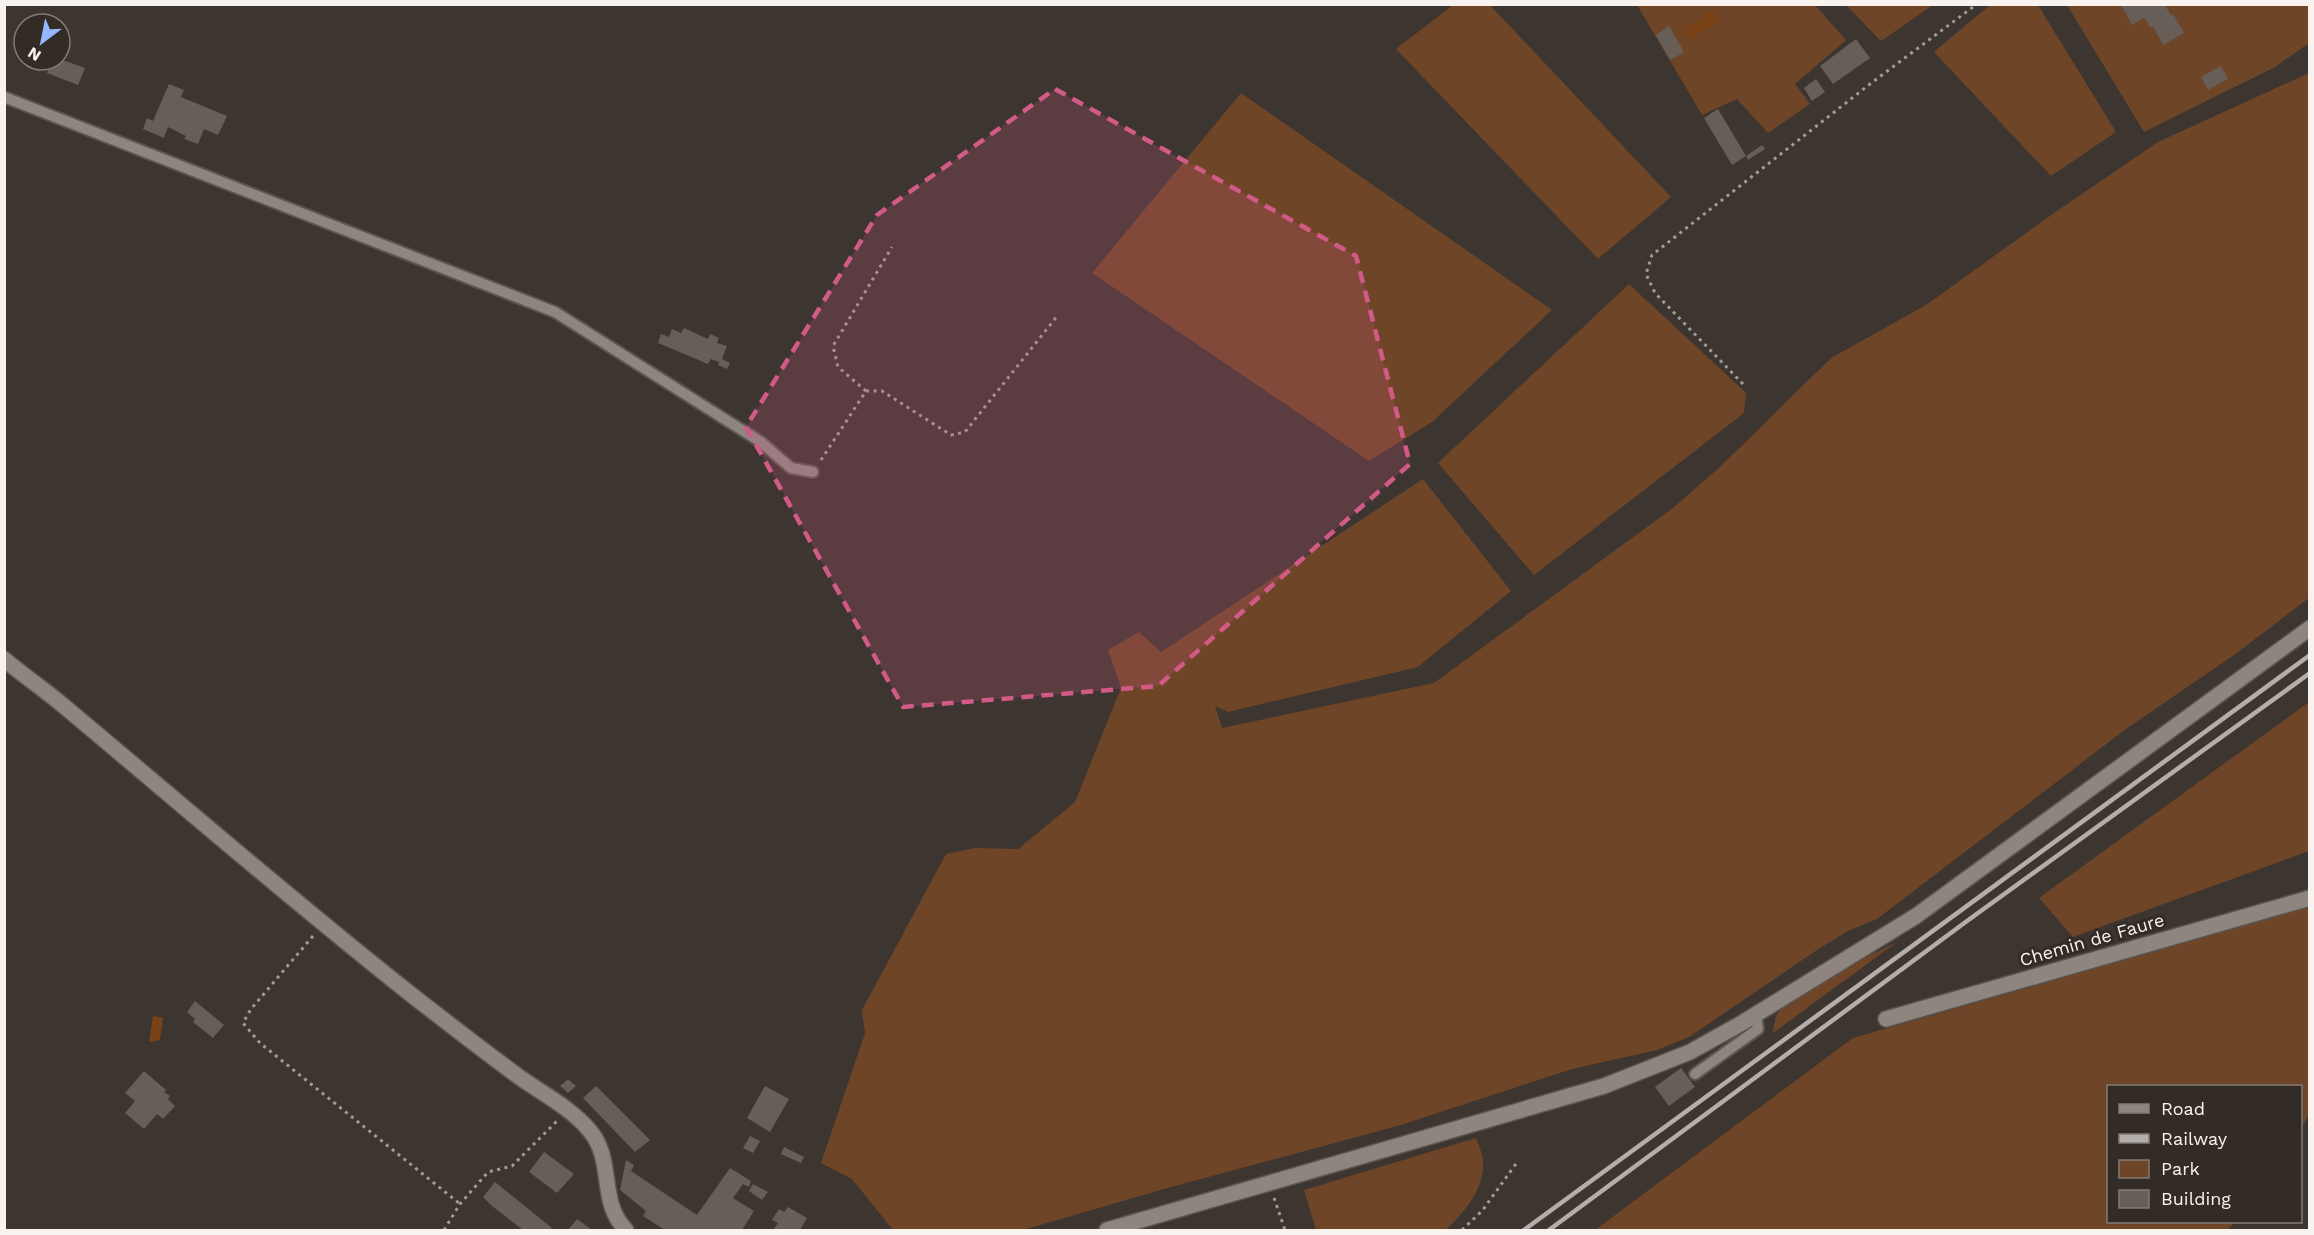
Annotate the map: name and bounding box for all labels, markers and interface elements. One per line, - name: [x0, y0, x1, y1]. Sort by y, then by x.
- north arrow: [12, 12, 72, 72]
- text: N: [24, 43, 44, 65]
- street label: Chemin de Faure: [2017, 909, 2167, 970]
- legend: [2107, 1085, 2302, 1223]
- text: Road: [2161, 1098, 2205, 1119]
- text: Railway: [2161, 1128, 2228, 1149]
- text: Park: [2161, 1158, 2200, 1179]
- text: Building: [2161, 1188, 2231, 1209]

